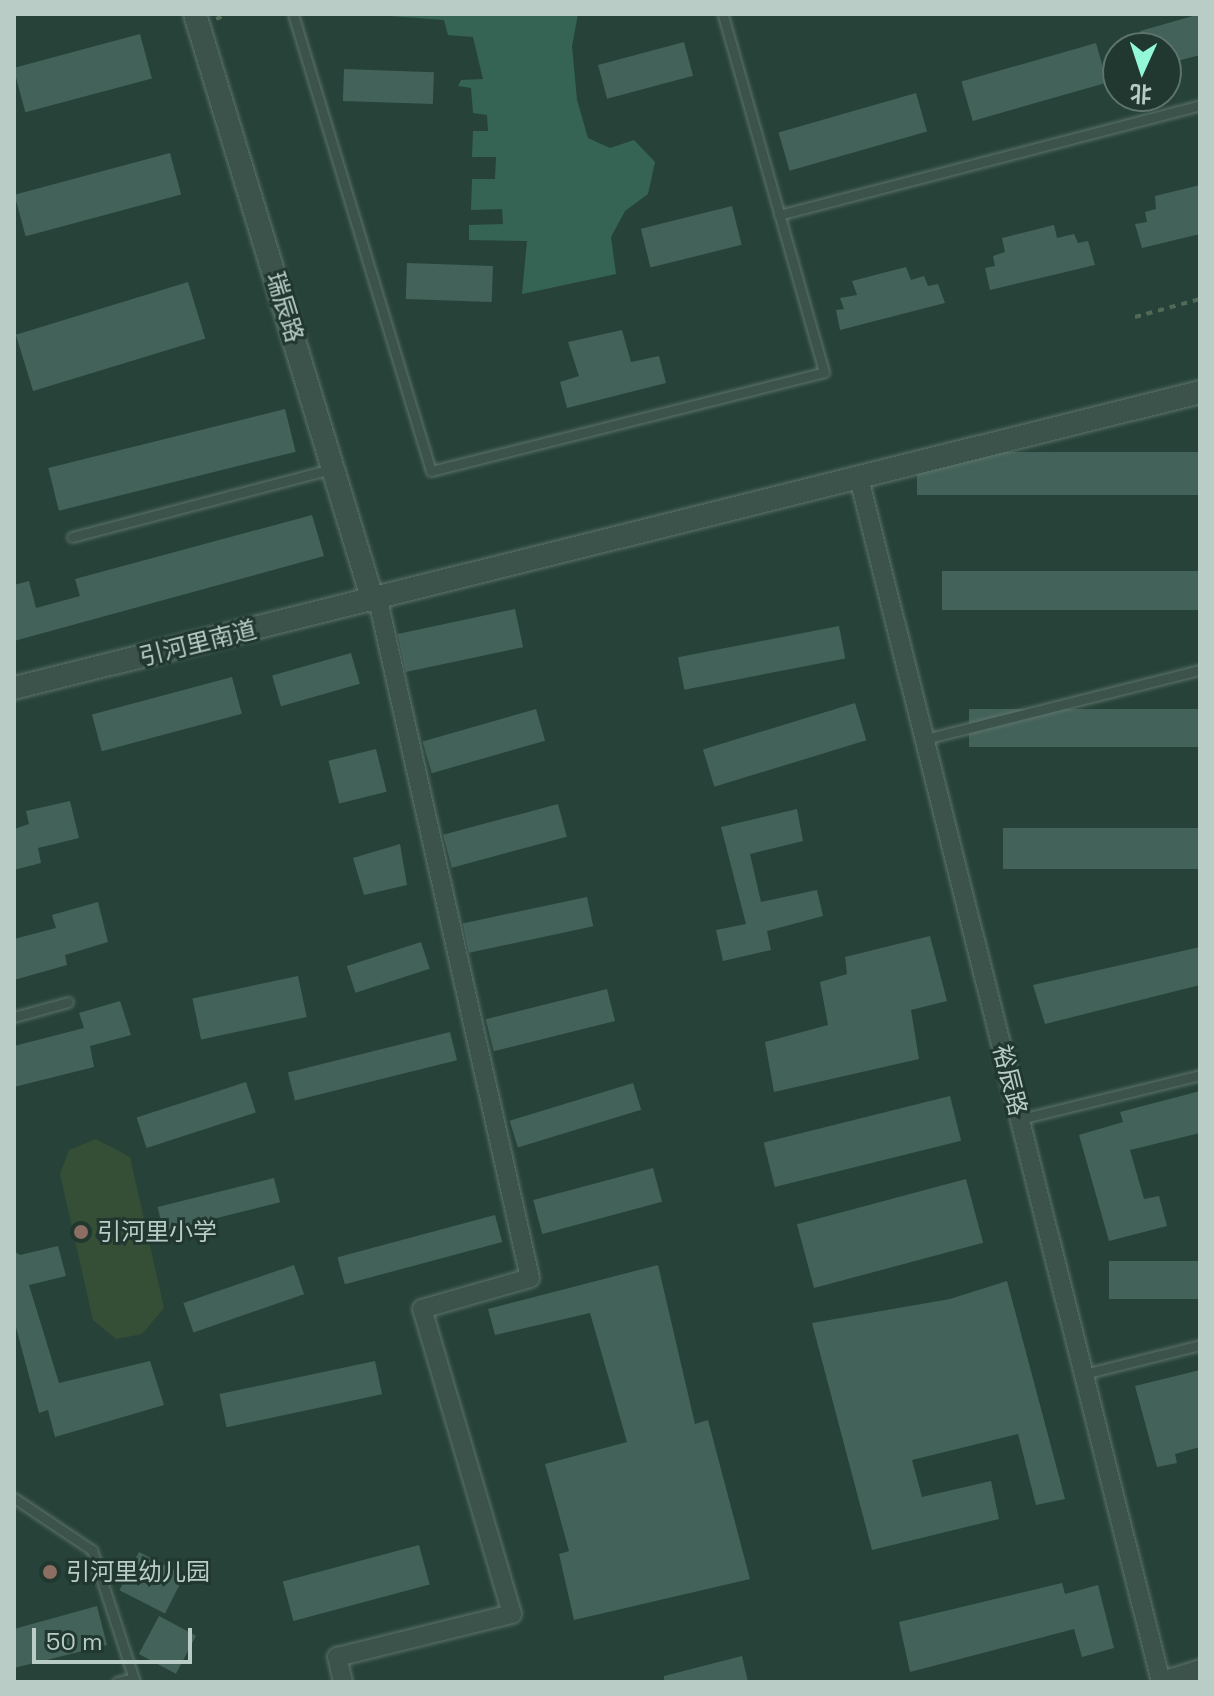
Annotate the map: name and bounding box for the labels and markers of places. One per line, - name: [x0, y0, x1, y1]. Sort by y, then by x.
- place label: 引河里小学: [97, 1218, 217, 1246]
- marker: 引河里小学: [72, 1223, 90, 1241]
- place label: 引河里幼儿园: [66, 1558, 210, 1586]
- marker: 引河里幼儿园: [41, 1563, 59, 1581]

